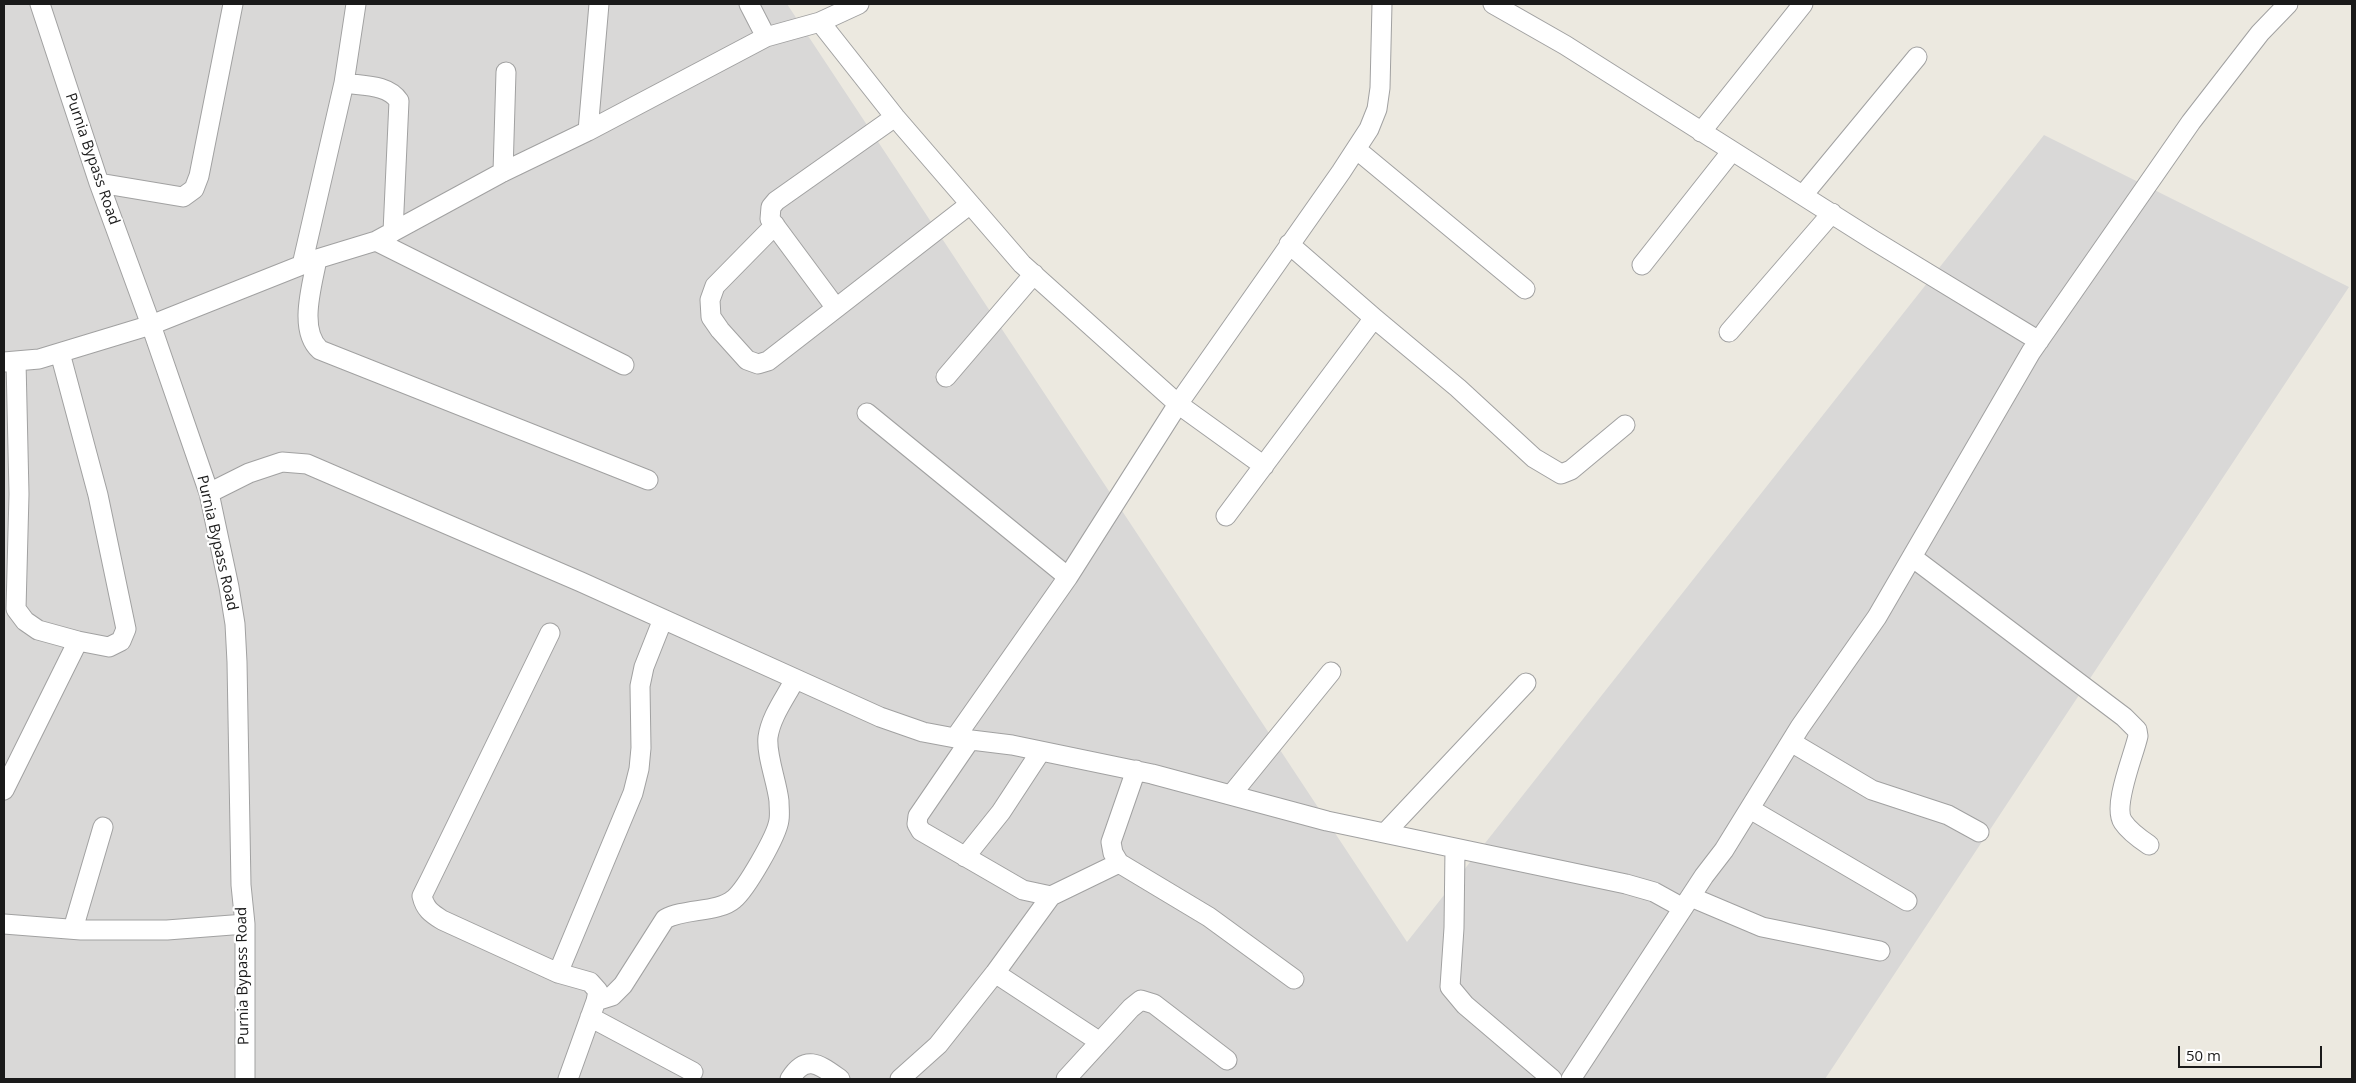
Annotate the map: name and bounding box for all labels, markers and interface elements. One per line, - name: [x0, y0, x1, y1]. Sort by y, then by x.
- street label: Purnia Bypass Road: [61, 91, 123, 227]
- street label: Purnia Bypass Road: [193, 474, 241, 612]
- street label: Purnia Bypass Road: [233, 907, 253, 1045]
- scale bar: [2181, 1036, 2325, 1068]
- text: 50 m: [2186, 1045, 2221, 1065]

